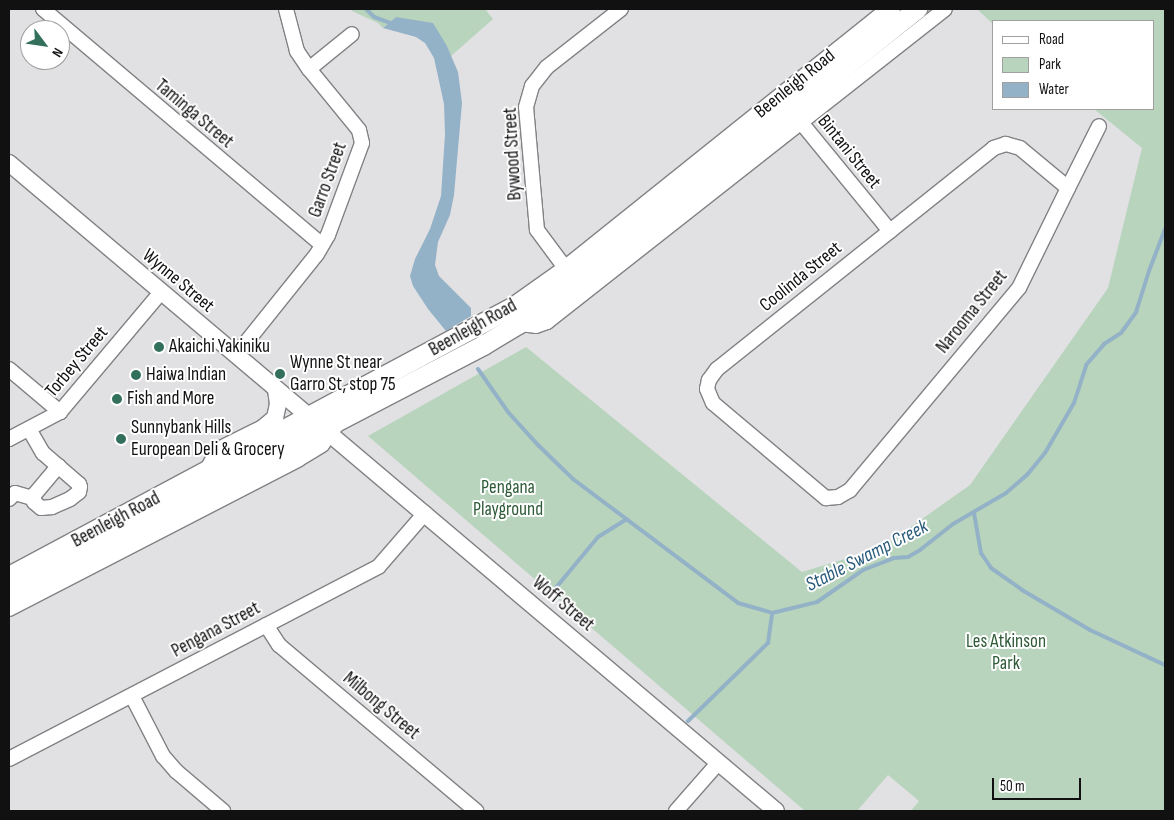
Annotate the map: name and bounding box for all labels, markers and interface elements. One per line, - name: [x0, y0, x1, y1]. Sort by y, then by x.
- north arrow: [20, 20, 70, 70]
- legend: [992, 20, 1154, 110]
- text: Road: [1039, 30, 1064, 49]
- text: N: [48, 45, 67, 60]
- street label: Beenleigh Road: [750, 45, 840, 123]
- text: Park: [1039, 55, 1061, 74]
- street label: Taminga Street: [150, 75, 238, 153]
- text: Water: [1039, 80, 1069, 99]
- street label: Bywood Street: [499, 107, 527, 201]
- street label: Bintani Street: [812, 111, 886, 193]
- street label: Garro Street: [304, 139, 352, 221]
- street label: Coolinda Street: [755, 237, 847, 317]
- street label: Wynne Street: [138, 244, 218, 318]
- street label: Narooma Street: [932, 266, 1012, 358]
- street label: Beenleigh Road: [425, 295, 521, 361]
- street label: Torbey Street: [41, 322, 113, 402]
- place label: Akaichi Yakiniku: [169, 336, 270, 358]
- marker: Akaichi Yakiniku: [153, 341, 165, 353]
- place label: Wynne St near Garro St, stop 75: [290, 352, 396, 396]
- place label: Haiwa Indian: [146, 364, 226, 386]
- marker: Wynne St near Garro St, stop 75: [274, 368, 286, 380]
- marker: Haiwa Indian: [130, 369, 142, 381]
- place label: Fish and More: [127, 388, 214, 410]
- marker: Fish and More: [111, 393, 123, 405]
- place label: Sunnybank Hills European Deli & Grocery: [131, 417, 285, 461]
- marker: Sunnybank Hills European Deli & Grocery: [115, 433, 127, 445]
- park label: Pengana Playground: [473, 477, 543, 521]
- street label: Beenleigh Road: [68, 487, 164, 553]
- water label: Stable Swamp Creek: [802, 515, 932, 597]
- street label: Woff Street: [527, 572, 599, 636]
- street label: Pengana Street: [168, 597, 264, 663]
- park label: Les Atkinson Park: [966, 631, 1046, 675]
- street label: Milbong Street: [338, 667, 424, 745]
- scale bar: [994, 768, 1083, 800]
- text: 50 m: [1000, 777, 1025, 796]

